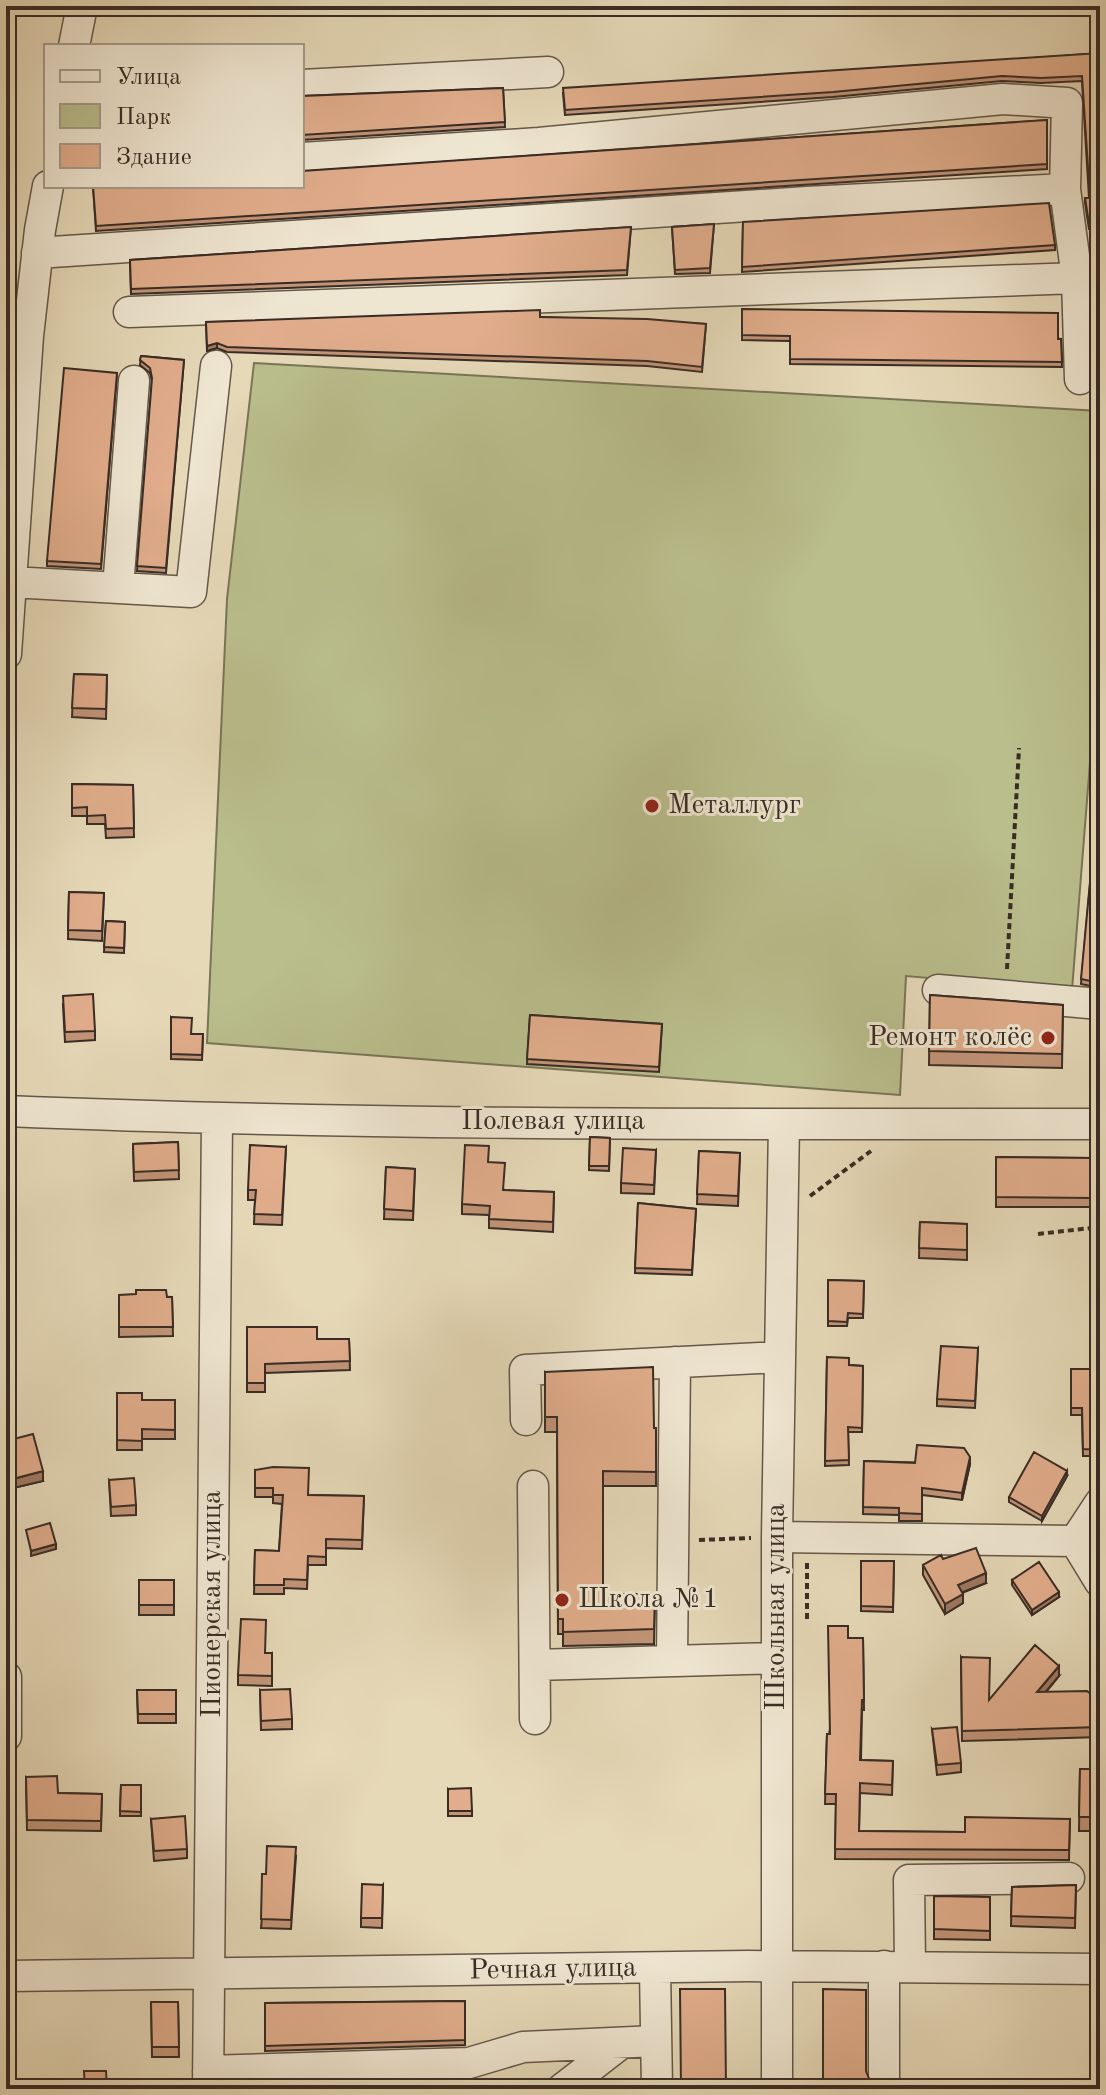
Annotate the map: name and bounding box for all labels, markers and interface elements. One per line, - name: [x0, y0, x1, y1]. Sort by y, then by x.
- legend: [44, 44, 304, 188]
- text: Улица: [116, 66, 181, 90]
- text: Парк: [116, 106, 171, 130]
- text: Здание: [116, 146, 192, 170]
- place label: Металлург: [668, 792, 801, 820]
- marker: Металлург: [643, 797, 661, 815]
- place label: Ремонт колёс: [868, 1024, 1032, 1052]
- marker: Ремонт колёс: [1039, 1029, 1057, 1047]
- street label: Полевая улица: [461, 1108, 645, 1136]
- street label: Пионерская улица: [199, 1490, 227, 1718]
- street label: Школьная улица: [763, 1503, 791, 1711]
- place label: Школа №1: [578, 1586, 719, 1614]
- marker: Школа №1: [553, 1591, 571, 1609]
- street label: Речная улица: [469, 1955, 637, 1985]

